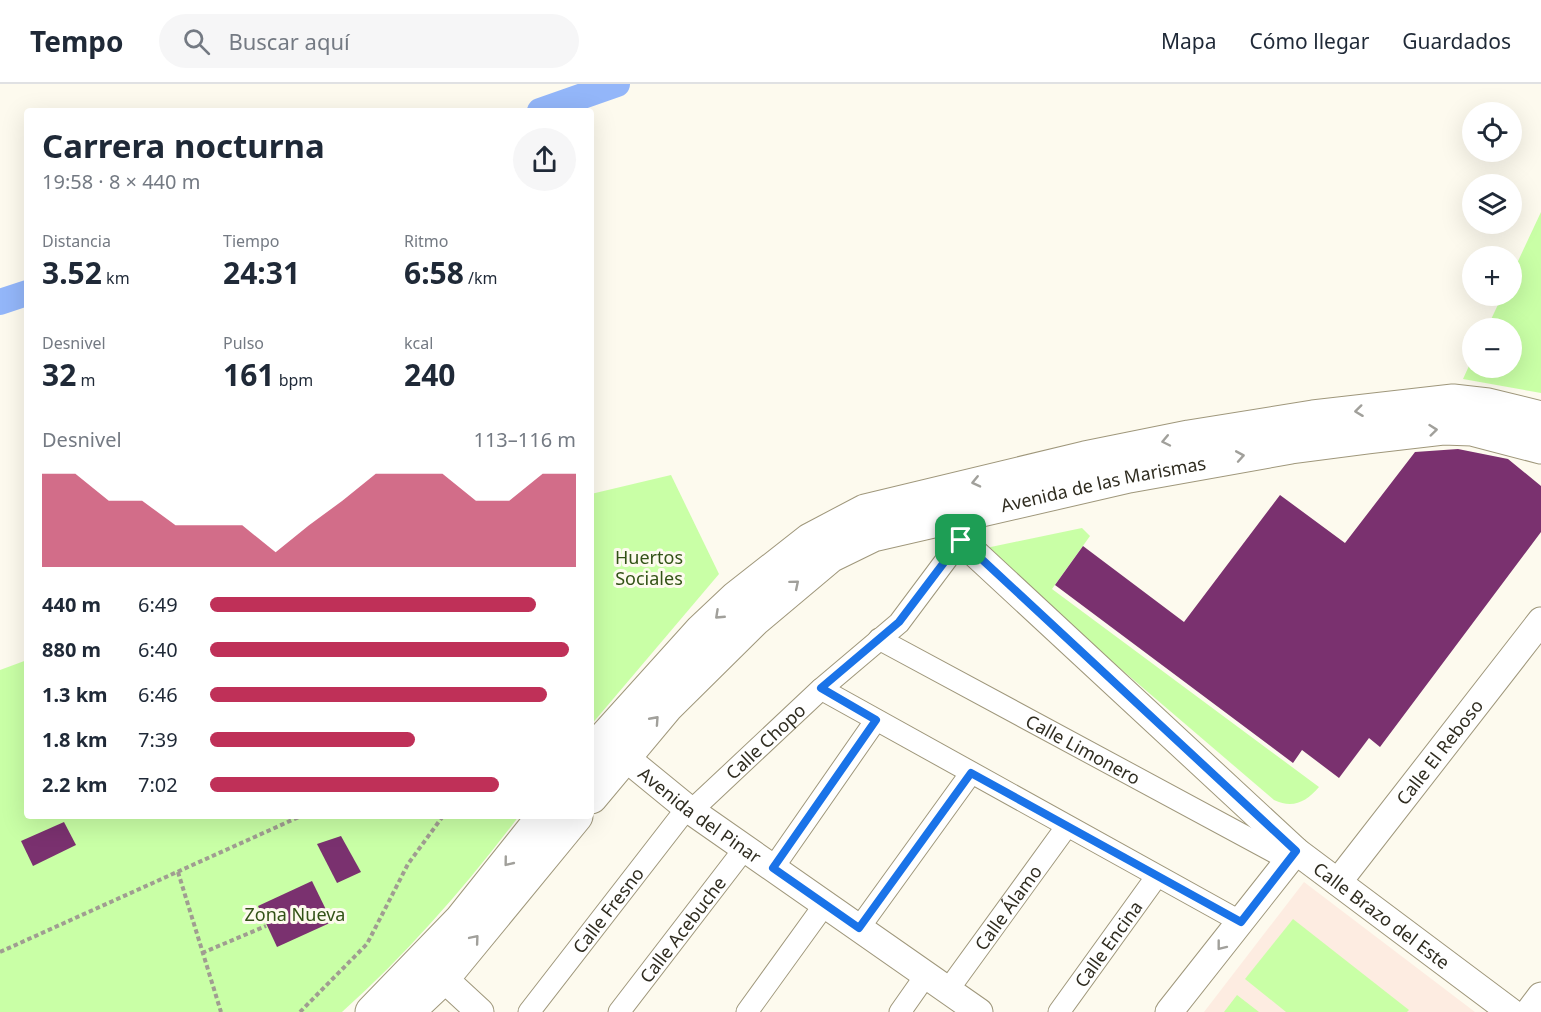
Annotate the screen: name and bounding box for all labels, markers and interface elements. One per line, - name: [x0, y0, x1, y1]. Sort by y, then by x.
- search box: [159, 14, 579, 68]
- text: Tempo: [30, 22, 123, 60]
- icon: search: [180, 25, 213, 58]
- text: Buscar aquí: [228, 26, 350, 56]
- text: Mapa: [1161, 27, 1216, 55]
- text: Cómo llegar: [1249, 27, 1369, 55]
- text: Guardados: [1402, 27, 1511, 55]
- map controls: [1462, 102, 1522, 378]
- button: locate: [1462, 102, 1522, 162]
- text: Carrera nocturna: [42, 123, 325, 168]
- button: share: [513, 128, 576, 191]
- text: 19:58 · 8 × 440 m: [42, 168, 200, 195]
- button: layers: [1462, 174, 1522, 234]
- text: Distancia: [42, 230, 111, 252]
- text: Tiempo: [223, 230, 280, 252]
- text: Ritmo: [404, 230, 449, 252]
- button: +: [1462, 246, 1522, 306]
- text: 3.52: [42, 252, 102, 293]
- text: 24:31: [223, 252, 300, 293]
- text: 6:58: [404, 252, 464, 293]
- text: km: [102, 267, 130, 289]
- text: /km: [464, 267, 498, 289]
- button: −: [1462, 318, 1522, 378]
- text: Desnivel: [42, 332, 106, 354]
- text: Pulso: [223, 332, 264, 354]
- text: kcal: [404, 332, 433, 354]
- text: 32: [42, 354, 76, 395]
- text: 161: [223, 354, 274, 395]
- text: 240: [404, 354, 455, 395]
- text: m: [76, 369, 95, 391]
- text: bpm: [274, 369, 313, 391]
- one-way arrow: [1354, 405, 1364, 417]
- one-way arrow: [1428, 424, 1437, 436]
- text: Desnivel: [42, 426, 122, 453]
- text: 113–116 m: [473, 426, 576, 453]
- one-way arrow: [1162, 434, 1172, 447]
- street label: Avenida de las Marismas: [998, 450, 1208, 517]
- one-way arrow: [1235, 451, 1244, 463]
- one-way arrow: [971, 475, 981, 488]
- pin: [935, 514, 986, 565]
- icon: arrive: [944, 523, 977, 556]
- park label: Huertos Sociales: [615, 545, 683, 590]
- one-way arrow: [788, 580, 799, 591]
- text: 440 m: [42, 591, 101, 618]
- text: 6:49: [138, 591, 178, 618]
- one-way arrow: [715, 608, 725, 619]
- text: 880 m: [42, 636, 101, 663]
- text: 6:40: [138, 636, 178, 663]
- text: 1.3 km: [42, 681, 108, 708]
- text: 6:46: [138, 681, 178, 708]
- street label: Calle El Reboso: [1391, 694, 1488, 810]
- street label: Calle Chopo: [720, 698, 810, 785]
- street label: Calle Limonero: [1022, 708, 1145, 790]
- one-way arrow: [648, 716, 659, 727]
- text: 1.8 km: [42, 726, 108, 753]
- text: 7:39: [138, 726, 178, 753]
- street label: Avenida del Pinar: [634, 761, 767, 869]
- text: 2.2 km: [42, 771, 108, 798]
- text: 7:02: [138, 771, 178, 798]
- one-way arrow: [505, 855, 516, 866]
- street label: Calle Brazo del Este: [1309, 856, 1455, 974]
- street label: Calle Álamo: [969, 860, 1047, 955]
- street label: Calle Fresno: [567, 862, 649, 958]
- street label: Calle Acebuche: [634, 871, 731, 988]
- street label: Calle Encina: [1069, 896, 1147, 992]
- park label: Zona Nueva: [245, 902, 345, 926]
- one-way arrow: [468, 934, 479, 945]
- one-way arrow: [1218, 940, 1229, 951]

